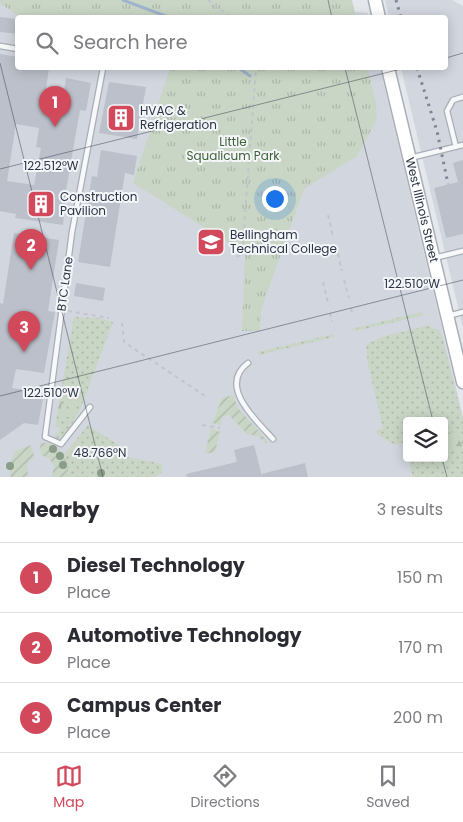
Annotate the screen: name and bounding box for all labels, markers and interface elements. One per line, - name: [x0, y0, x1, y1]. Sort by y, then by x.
- search box: [15, 15, 448, 70]
- icon: search: [33, 29, 61, 57]
- text: Search here: [73, 29, 187, 56]
- pin: 1: [39, 86, 71, 127]
- place label: HVAC & Refrigeration: [140, 102, 217, 133]
- building icon: HVAC & Refrigeration: [106, 103, 136, 133]
- park label: Little Squalicum Park: [186, 133, 280, 164]
- street label: West Illinois Street: [402, 155, 443, 264]
- text: 122.512°W: [23, 157, 79, 174]
- your location: [262, 186, 288, 212]
- place label: Construction Pavilion: [60, 188, 137, 219]
- building icon: Construction Pavilion: [26, 189, 56, 219]
- place label: Bellingham Technical College: [230, 226, 337, 257]
- school or university icon: Bellingham Technical College: [196, 227, 226, 257]
- pin: 2: [15, 229, 47, 270]
- street label: BTC Lane: [52, 256, 77, 312]
- text: 122.510°W: [384, 275, 440, 292]
- pin: 3: [8, 311, 40, 352]
- text: 122.510°W: [23, 384, 79, 401]
- map controls: [403, 417, 448, 462]
- button: layers: [403, 417, 448, 462]
- text: 48.766°N: [74, 444, 126, 461]
- text: Nearby: [20, 495, 100, 524]
- text: 3 results: [377, 498, 443, 521]
- text: Diesel Technology: [67, 552, 245, 579]
- text: 1: [33, 566, 39, 589]
- text: 150 m: [397, 566, 443, 589]
- text: Place: [67, 581, 111, 604]
- text: Automotive Technology: [67, 622, 302, 649]
- text: 2: [31, 636, 41, 659]
- text: 170 m: [398, 636, 443, 659]
- text: Place: [67, 651, 111, 674]
- text: Campus Center: [67, 692, 221, 719]
- text: 3: [31, 706, 41, 729]
- text: 200 m: [393, 706, 443, 729]
- text: Place: [67, 721, 111, 744]
- tab: Map: [53, 762, 84, 813]
- tab: Directions: [190, 762, 260, 813]
- tab: Saved: [366, 762, 410, 813]

